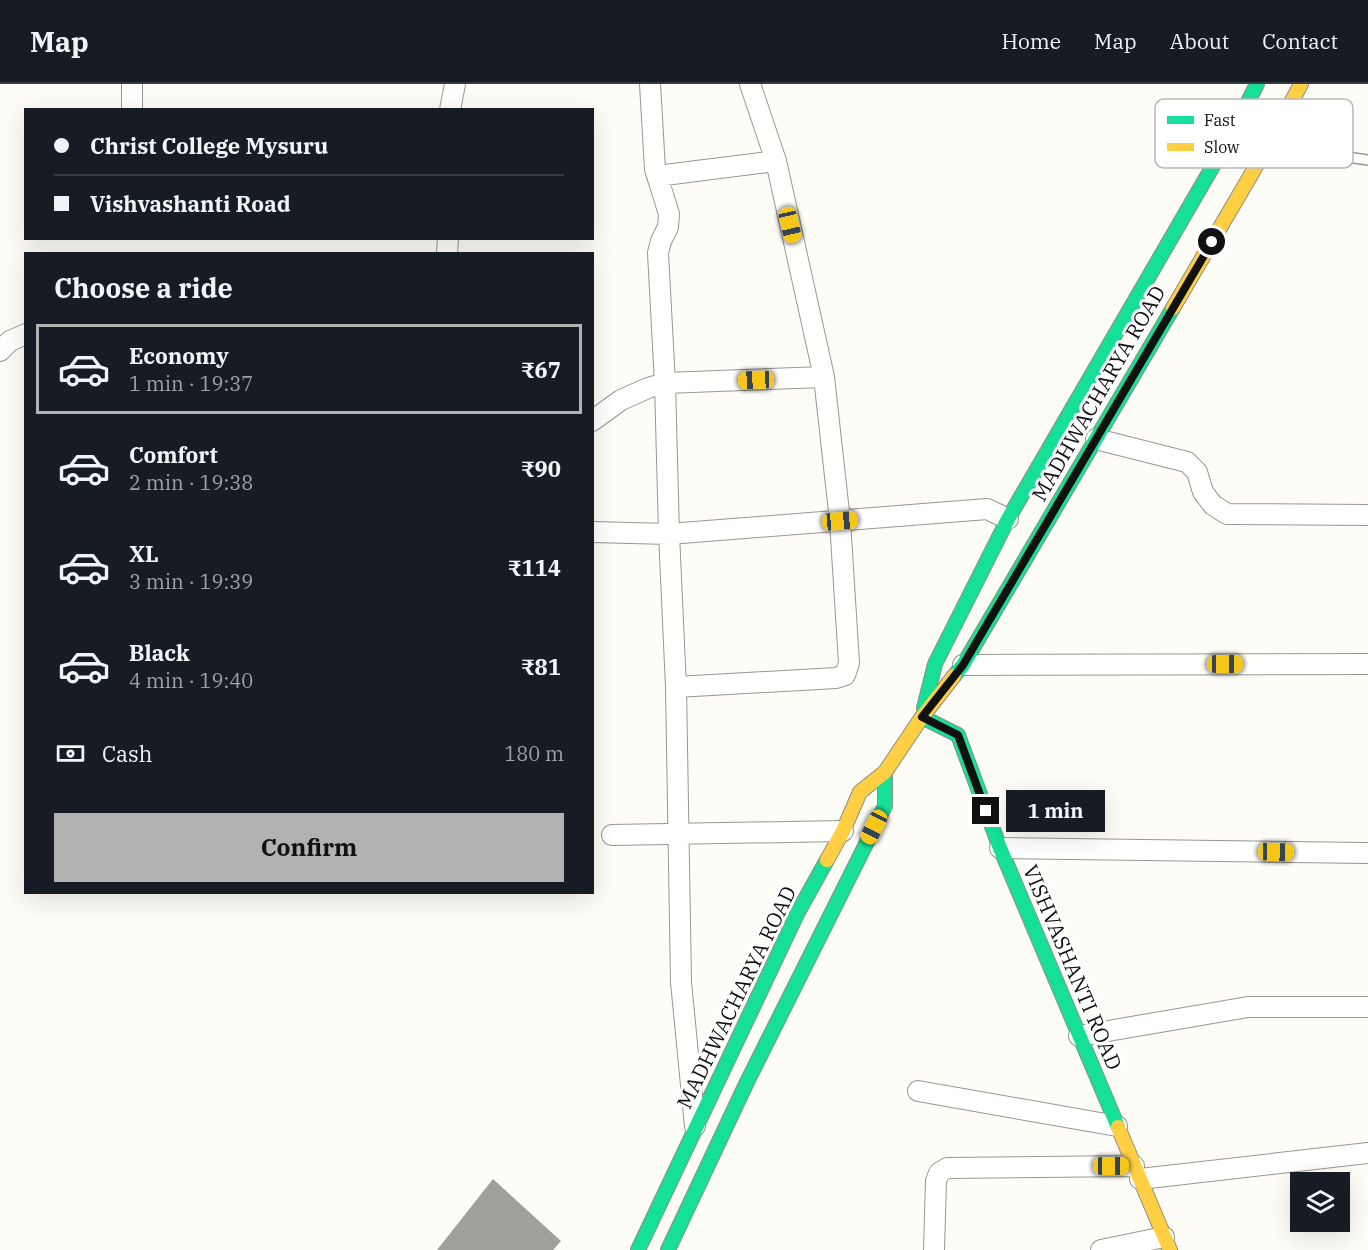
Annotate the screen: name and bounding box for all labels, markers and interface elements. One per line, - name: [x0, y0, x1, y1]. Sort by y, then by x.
- text: Map: [30, 23, 89, 60]
- text: Home: [1001, 27, 1061, 55]
- text: Map: [1094, 27, 1137, 55]
- text: About: [1170, 27, 1229, 55]
- text: Contact: [1262, 27, 1338, 55]
- legend: [1155, 99, 1353, 168]
- text: Fast: [1204, 110, 1236, 130]
- text: Christ College Mysuru: [90, 131, 328, 160]
- text: Slow: [1204, 137, 1240, 157]
- text: Vishvashanti Road: [90, 189, 291, 218]
- car: [777, 205, 803, 245]
- route start: [1198, 228, 1225, 255]
- text: Choose a ride: [54, 270, 233, 305]
- street label: MADHWACHARYA ROAD: [1025, 280, 1171, 506]
- text: Economy: [129, 341, 229, 370]
- icon: car: [57, 342, 111, 396]
- text: ₹67: [520, 355, 561, 384]
- text: 1 min · 19:37: [129, 370, 253, 397]
- car: [738, 370, 774, 390]
- text: Comfort: [129, 440, 218, 469]
- icon: car: [57, 441, 111, 495]
- text: ₹90: [520, 454, 561, 483]
- text: 2 min · 19:38: [129, 469, 253, 496]
- car: [821, 510, 859, 532]
- text: XL: [129, 539, 159, 568]
- icon: car: [57, 540, 111, 594]
- text: ₹114: [507, 553, 561, 582]
- text: 3 min · 19:39: [129, 568, 253, 595]
- text: Black: [129, 638, 190, 667]
- icon: car: [57, 639, 111, 693]
- text: ₹81: [520, 652, 561, 681]
- car: [1207, 655, 1243, 673]
- text: 4 min · 19:40: [129, 667, 253, 694]
- icon: cash: [54, 737, 87, 770]
- text: Cash: [102, 739, 153, 768]
- text: 180 m: [504, 740, 564, 767]
- callout: 1 min: [1007, 790, 1106, 832]
- route end: [972, 797, 999, 824]
- text: 1 min: [1028, 797, 1084, 824]
- car: [858, 807, 890, 847]
- button: Confirm: [54, 813, 564, 882]
- car: [1258, 843, 1294, 861]
- street label: VISHVASHANTI ROAD: [1017, 860, 1129, 1074]
- street label: MADHWACHARYA ROAD: [670, 881, 802, 1113]
- car: [1093, 1157, 1129, 1175]
- map controls: [1290, 1172, 1350, 1232]
- button: layers: [1290, 1172, 1350, 1232]

